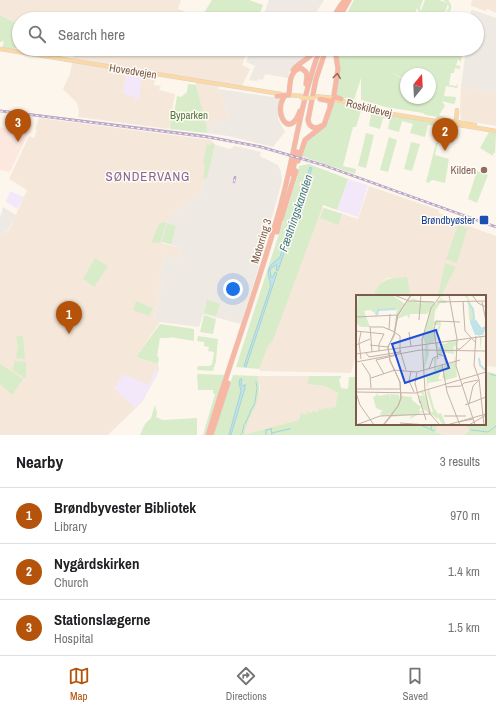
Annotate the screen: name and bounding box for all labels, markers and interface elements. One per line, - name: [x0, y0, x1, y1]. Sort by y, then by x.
- search box: [12, 12, 484, 56]
- icon: search: [26, 23, 48, 45]
- text: Search here: [58, 24, 125, 45]
- street label: Hovedvejen: [108, 60, 158, 82]
- north arrow: [400, 68, 436, 104]
- one-way arrow: [333, 73, 342, 80]
- street label: Roskildevej: [345, 96, 393, 120]
- park label: Byparken: [170, 108, 208, 122]
- pin: 3: [5, 109, 31, 142]
- pin: 2: [432, 118, 458, 151]
- place label: Kilden: [450, 163, 476, 177]
- marker: Kilden: [479, 165, 489, 175]
- district label: SØNDERVANG: [106, 168, 190, 185]
- water label: Fæstningskanalen: [275, 172, 317, 254]
- place label: Brøndbyøster: [421, 213, 475, 227]
- marker: Brøndbyøster: [478, 214, 490, 226]
- street label: Motorring 3: [248, 217, 274, 265]
- your location: [223, 279, 243, 299]
- inset map: [356, 295, 486, 425]
- pin: 1: [56, 301, 82, 334]
- text: Nearby: [16, 450, 63, 473]
- text: 3 results: [440, 453, 480, 470]
- text: Brøndbyvester Bibliotek: [54, 497, 196, 518]
- text: 1: [26, 507, 32, 524]
- text: 970 m: [450, 507, 480, 524]
- text: Library: [54, 518, 87, 535]
- text: Nygårdskirken: [54, 553, 139, 574]
- text: 2: [26, 563, 32, 580]
- text: 1.4 km: [448, 563, 480, 580]
- text: Church: [54, 574, 88, 591]
- text: Stationslægerne: [54, 609, 150, 630]
- text: 3: [26, 619, 32, 636]
- text: 1.5 km: [448, 619, 480, 636]
- text: Hospital: [54, 630, 93, 647]
- tab: Map: [68, 665, 90, 703]
- tab: Directions: [226, 665, 267, 703]
- tab: Saved: [403, 665, 428, 703]

